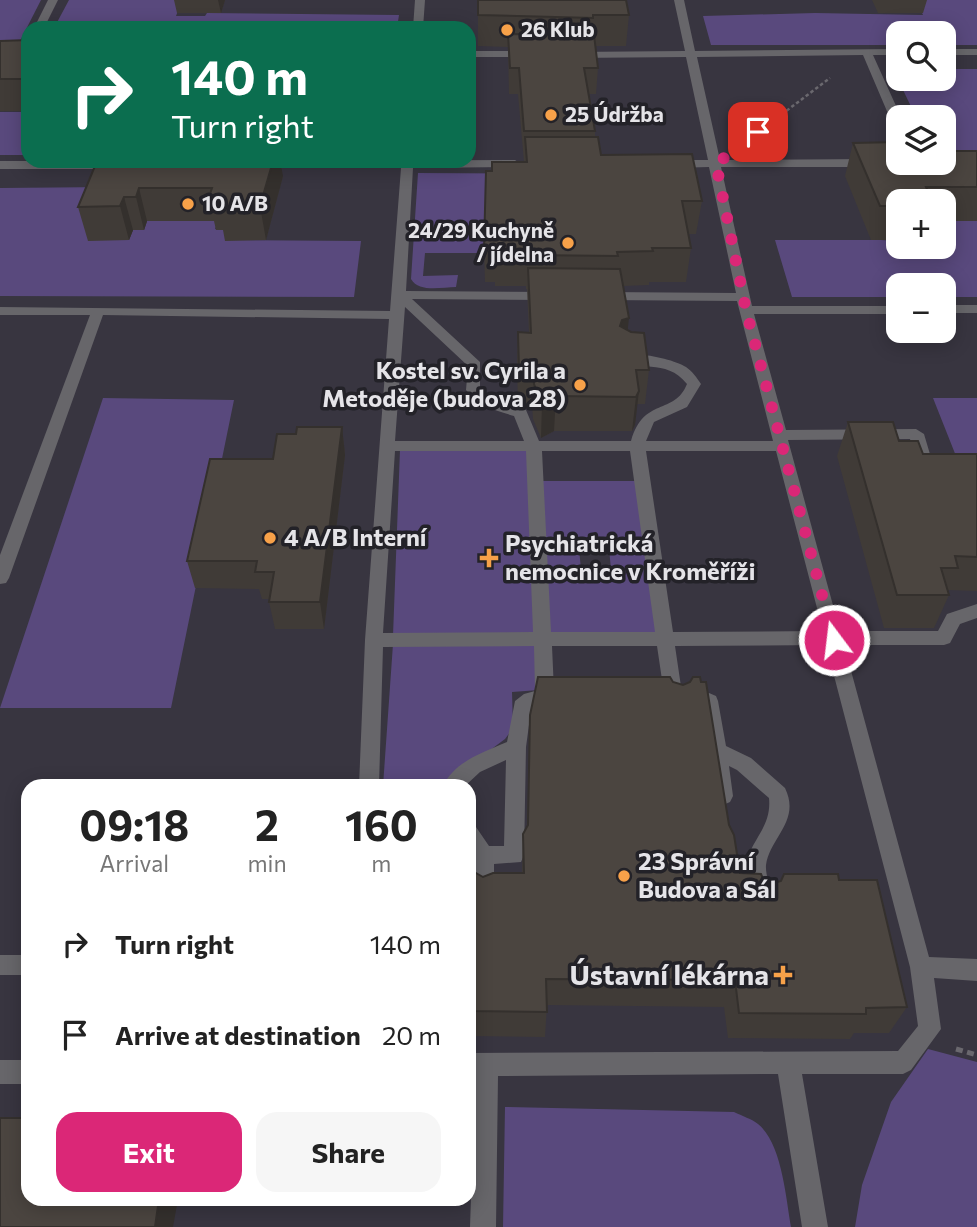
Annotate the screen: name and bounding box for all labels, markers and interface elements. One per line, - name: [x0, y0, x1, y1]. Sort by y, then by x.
- place label: 26 Klub: [521, 16, 595, 41]
- map controls: [886, 21, 956, 343]
- button: search: [886, 21, 956, 91]
- marker: 26 Klub: [499, 22, 515, 38]
- text: 140 m: [171, 45, 308, 105]
- icon: right: [56, 49, 147, 140]
- place label: 25 Údržba: [565, 101, 664, 126]
- pin: [728, 102, 788, 162]
- text: Turn right: [171, 105, 314, 145]
- button: layers: [886, 105, 956, 175]
- marker: 25 Údržba: [543, 107, 559, 123]
- icon: arrive: [739, 113, 777, 151]
- button: +: [886, 189, 956, 259]
- place label: 10 A/B: [202, 190, 268, 215]
- marker: 10 A/B: [180, 196, 196, 212]
- place label: 24/29 Kuchyně / jídelna: [408, 217, 554, 266]
- marker: 24/29 Kuchyně / jídelna: [560, 235, 576, 251]
- button: −: [886, 273, 956, 343]
- place label: Kostel sv. Cyrila a Metoděje (budova 28): [322, 355, 566, 412]
- marker: Kostel sv. Cyrila a Metoděje (budova 28): [572, 377, 588, 393]
- place label: 4 A/B Interní: [284, 522, 428, 551]
- place label: Psychiatrická nemocnice v Kroměříži: [505, 528, 755, 585]
- marker: 4 A/B Interní: [262, 530, 278, 546]
- marker: Psychiatrická nemocnice v Kroměříži: [479, 548, 499, 568]
- position arrow: [797, 603, 871, 677]
- text: 09:18: [79, 798, 189, 850]
- text: 2: [255, 798, 279, 850]
- text: 160: [345, 798, 418, 850]
- place label: 23 Správní Budova a Sál: [638, 846, 776, 903]
- text: Arrival: [99, 849, 169, 877]
- text: min: [247, 849, 287, 877]
- text: m: [371, 849, 391, 877]
- marker: 23 Správní Budova a Sál: [616, 868, 632, 884]
- icon: right: [56, 925, 94, 963]
- text: Turn right: [115, 928, 234, 959]
- text: 140 m: [370, 928, 441, 959]
- place label: Ústavní lékárna: [569, 957, 769, 991]
- marker: Ústavní lékárna: [775, 967, 791, 983]
- icon: arrive: [56, 1016, 94, 1054]
- text: Arrive at destination: [115, 1019, 361, 1050]
- text: 20 m: [382, 1019, 441, 1050]
- button: Exit: [56, 1112, 242, 1192]
- button: Share: [256, 1112, 441, 1192]

